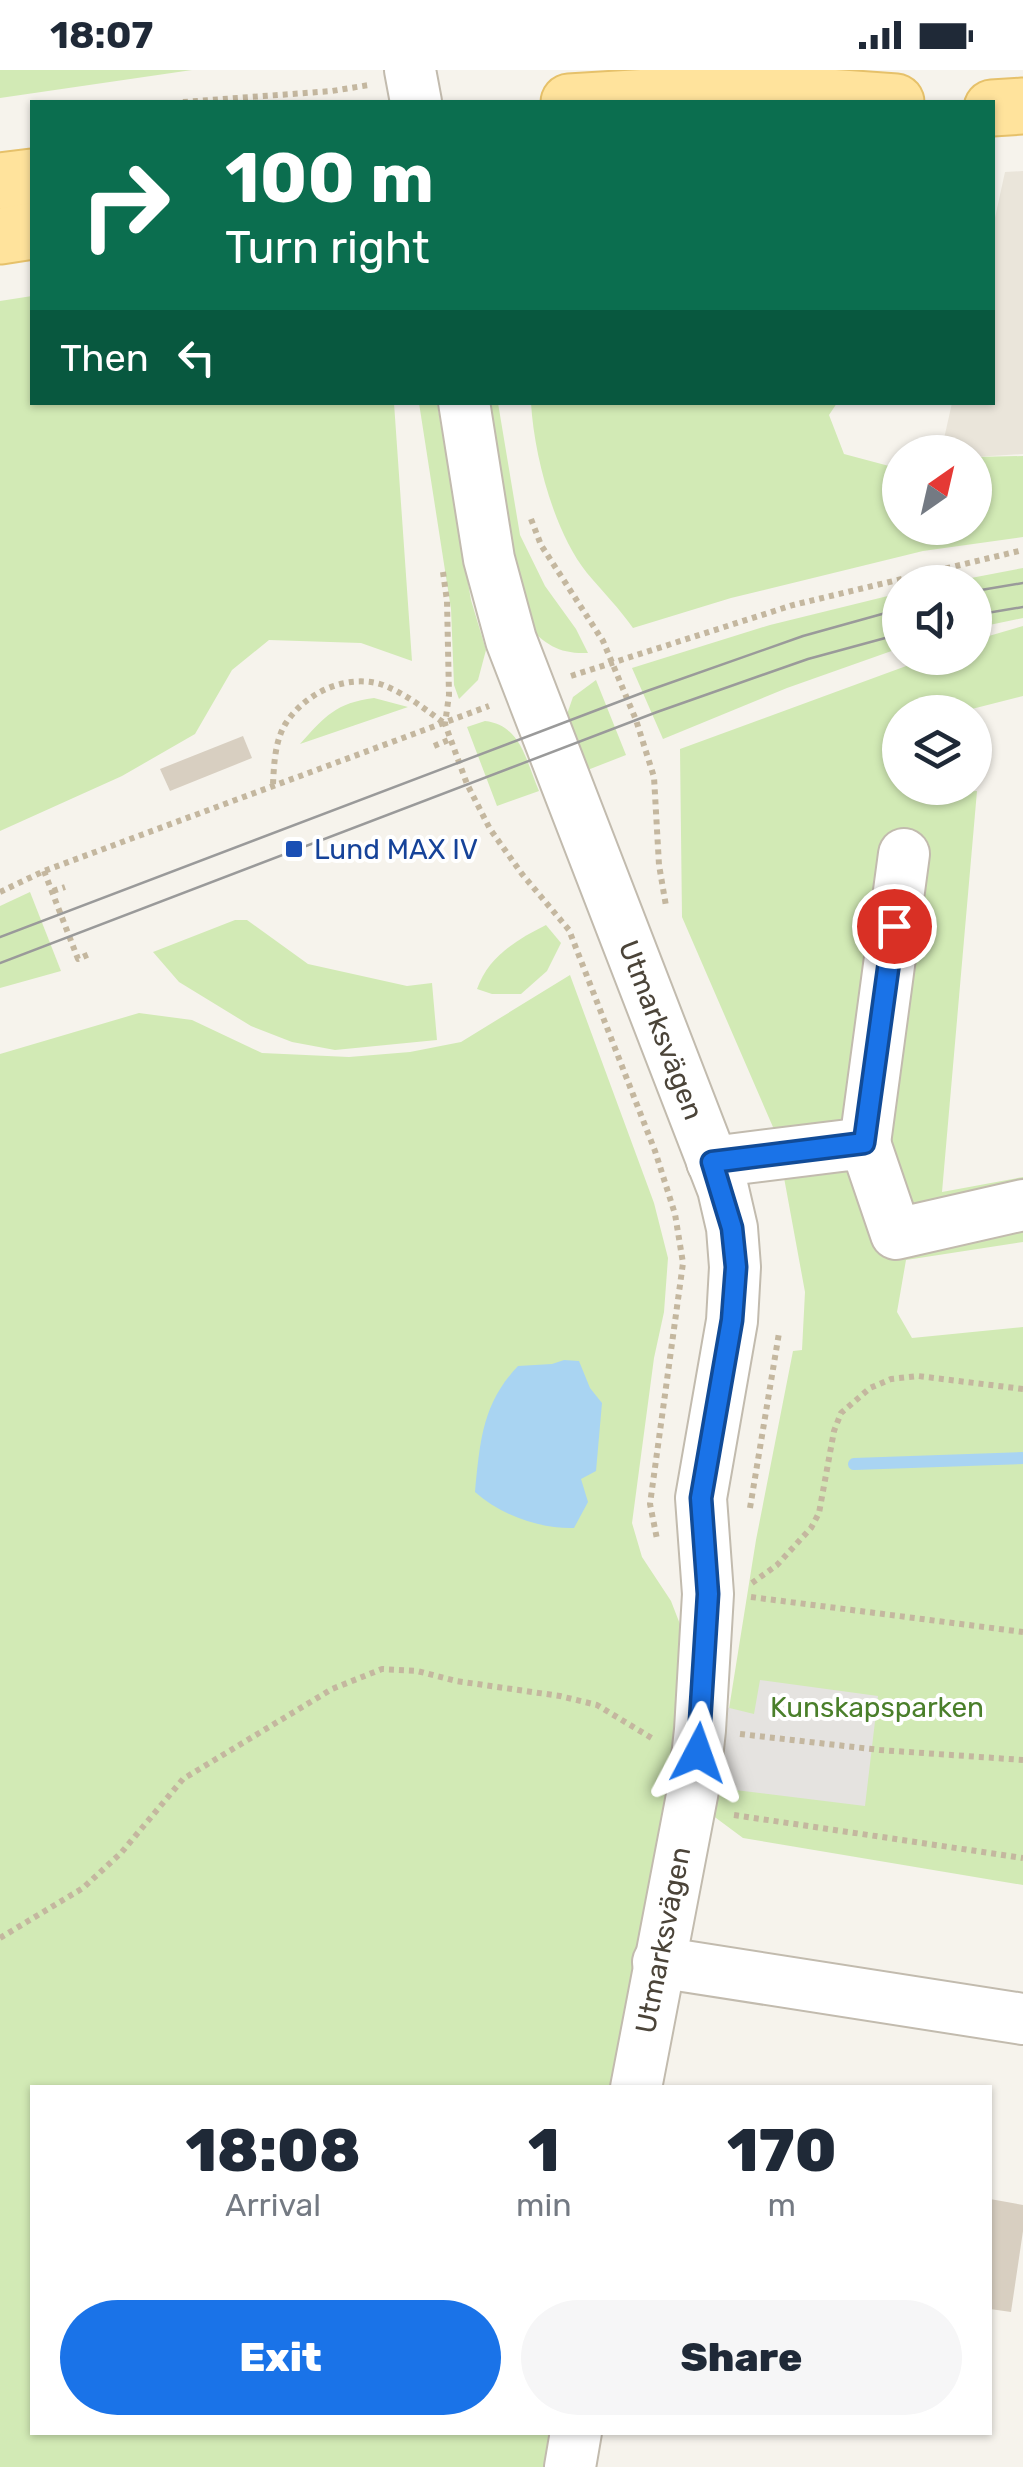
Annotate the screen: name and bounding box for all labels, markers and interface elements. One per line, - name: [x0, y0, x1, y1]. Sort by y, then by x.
- text: 18:07: [50, 12, 153, 58]
- text: 100 m: [225, 137, 434, 220]
- icon: right: [60, 140, 190, 270]
- text: Turn right: [225, 221, 429, 274]
- icon: left: [169, 330, 224, 385]
- text: Then: [60, 335, 149, 381]
- north arrow: [882, 435, 992, 545]
- map controls: [882, 435, 992, 805]
- button: sound: [882, 565, 992, 675]
- button: layers: [882, 695, 992, 805]
- place label: Lund MAX IV: [314, 833, 478, 866]
- marker: Lund MAX IV: [283, 838, 305, 860]
- pin: [852, 884, 937, 969]
- icon: arrive: [867, 899, 922, 954]
- street label: Utmarksvägen: [612, 936, 710, 1124]
- park label: Kunskapsparken: [770, 1691, 984, 1724]
- position arrow: [646, 1701, 750, 1805]
- street label: Utmarksvägen: [629, 1844, 697, 2036]
- text: 18:08: [185, 2115, 361, 2186]
- text: 1: [528, 2115, 560, 2186]
- text: 170: [727, 2115, 837, 2186]
- text: Arrival: [225, 2186, 321, 2224]
- text: min: [516, 2186, 572, 2224]
- text: m: [768, 2186, 796, 2224]
- button: Exit: [60, 2300, 501, 2415]
- button: Share: [521, 2300, 962, 2415]

